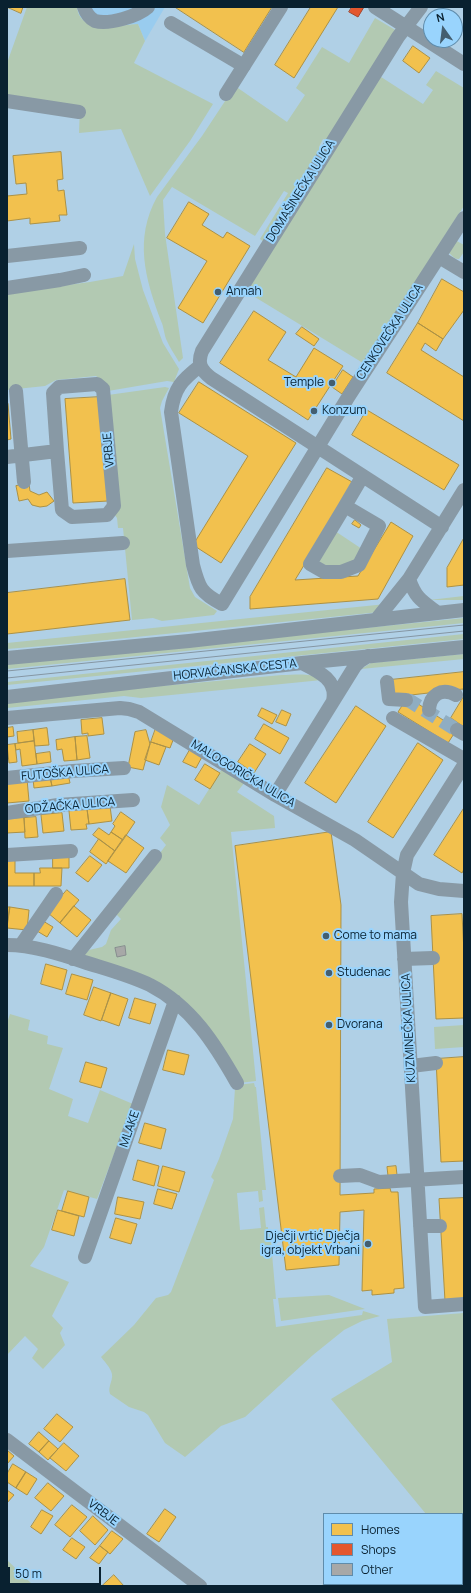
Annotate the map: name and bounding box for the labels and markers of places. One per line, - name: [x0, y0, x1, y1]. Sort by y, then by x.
- place label: Annah: [226, 285, 262, 299]
- marker: Annah: [213, 287, 223, 297]
- place label: Temple: [284, 376, 324, 390]
- marker: Temple: [327, 378, 337, 388]
- place label: Konzum: [322, 404, 367, 418]
- marker: Konzum: [309, 406, 319, 416]
- place label: Come to mama: [334, 929, 417, 943]
- marker: Come to mama: [321, 931, 331, 941]
- place label: Studenac: [337, 966, 391, 980]
- marker: Studenac: [324, 968, 334, 978]
- place label: Dvorana: [337, 1018, 383, 1032]
- marker: Dvorana: [324, 1020, 334, 1030]
- place label: Dječji vrtić Dječja igra, objekt Vrbani: [261, 1230, 360, 1258]
- marker: Dječji vrtić Dječja igra, objekt Vrbani: [363, 1239, 373, 1249]

